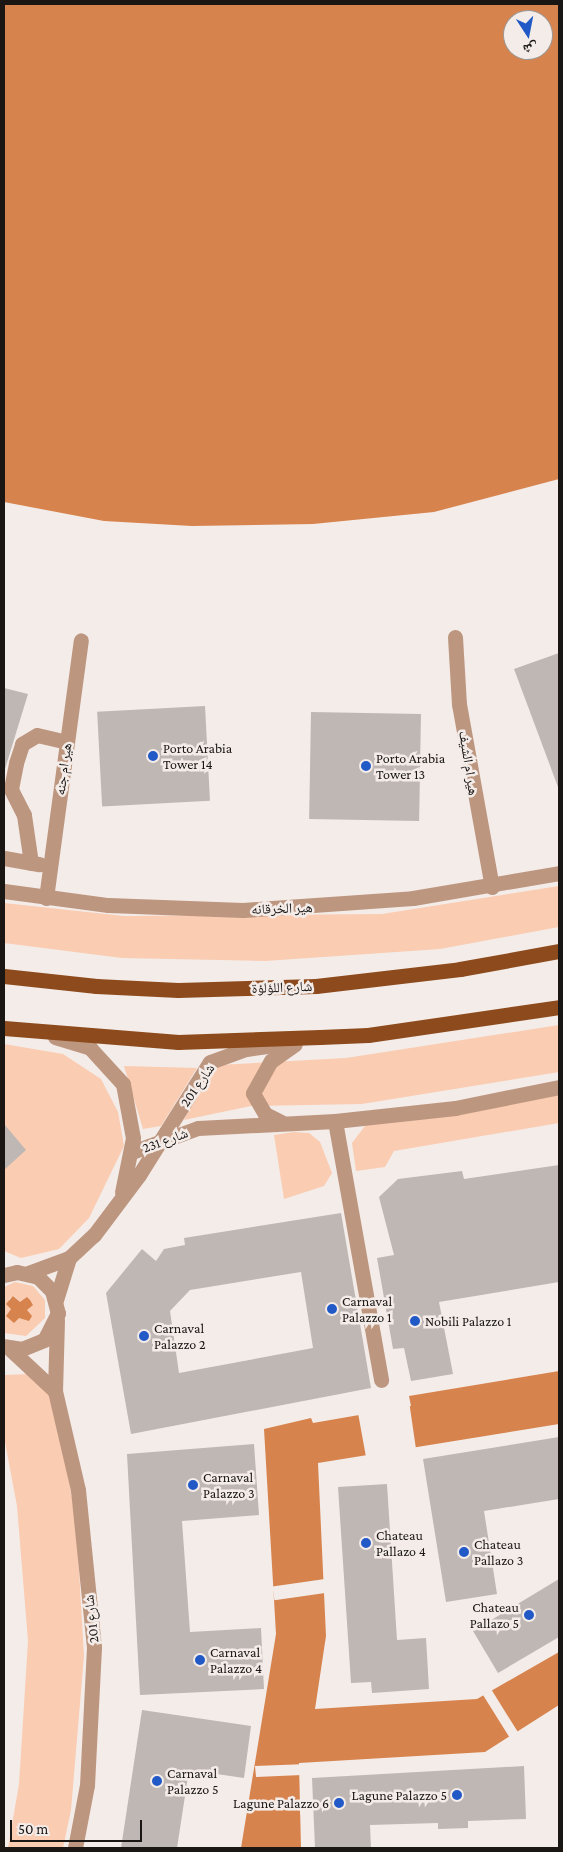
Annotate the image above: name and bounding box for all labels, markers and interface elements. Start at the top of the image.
north arrow [503,10,553,60]
text: ش [522,39,539,58]
street label: هير ام الشيف [456,729,482,797]
place label: Porto Arabia Tower 14 [163,740,232,772]
street label: هير ام جنه [51,742,75,796]
marker: Porto Arabia Tower 14 [147,750,159,762]
place label: Porto Arabia Tower 13 [376,750,445,782]
marker: Porto Arabia Tower 13 [360,760,372,772]
street label: هير الخرقانه [251,899,313,917]
street label: شارع اللؤلؤة [251,978,313,996]
street label: شارع 201 [176,1060,218,1110]
street label: شارع 231 [140,1124,190,1156]
place label: Carnaval Palazzo 1 [342,1293,392,1325]
marker: Carnaval Palazzo 1 [326,1303,338,1315]
place label: Nobili Palazzo 1 [425,1313,511,1329]
marker: Nobili Palazzo 1 [409,1315,421,1327]
place label: Carnaval Palazzo 2 [154,1320,206,1352]
marker: Carnaval Palazzo 2 [138,1330,150,1342]
place label: Carnaval Palazzo 3 [203,1469,255,1501]
marker: Carnaval Palazzo 3 [187,1479,199,1491]
place label: Chateau Pallazo 4 [376,1527,426,1560]
place label: Chateau Pallazo 3 [474,1536,523,1568]
marker: Chateau Pallazo 4 [360,1537,372,1549]
marker: Chateau Pallazo 3 [458,1546,470,1558]
street label: شارع 201 [80,1594,102,1644]
place label: Chateau Pallazo 5 [470,1599,519,1631]
marker: Chateau Pallazo 5 [523,1609,535,1621]
place label: Carnaval Palazzo 4 [210,1644,262,1676]
marker: Carnaval Palazzo 4 [194,1654,206,1666]
place label: Carnaval Palazzo 5 [167,1765,219,1798]
marker: Carnaval Palazzo 5 [151,1775,163,1787]
place label: Lagune Palazzo 5 [352,1787,447,1803]
marker: Lagune Palazzo 5 [451,1789,463,1801]
place label: Lagune Palazzo 6 [233,1795,329,1811]
marker: Lagune Palazzo 6 [333,1797,345,1809]
scale bar [12,1810,145,1842]
text: 50 m [18,1821,48,1837]

